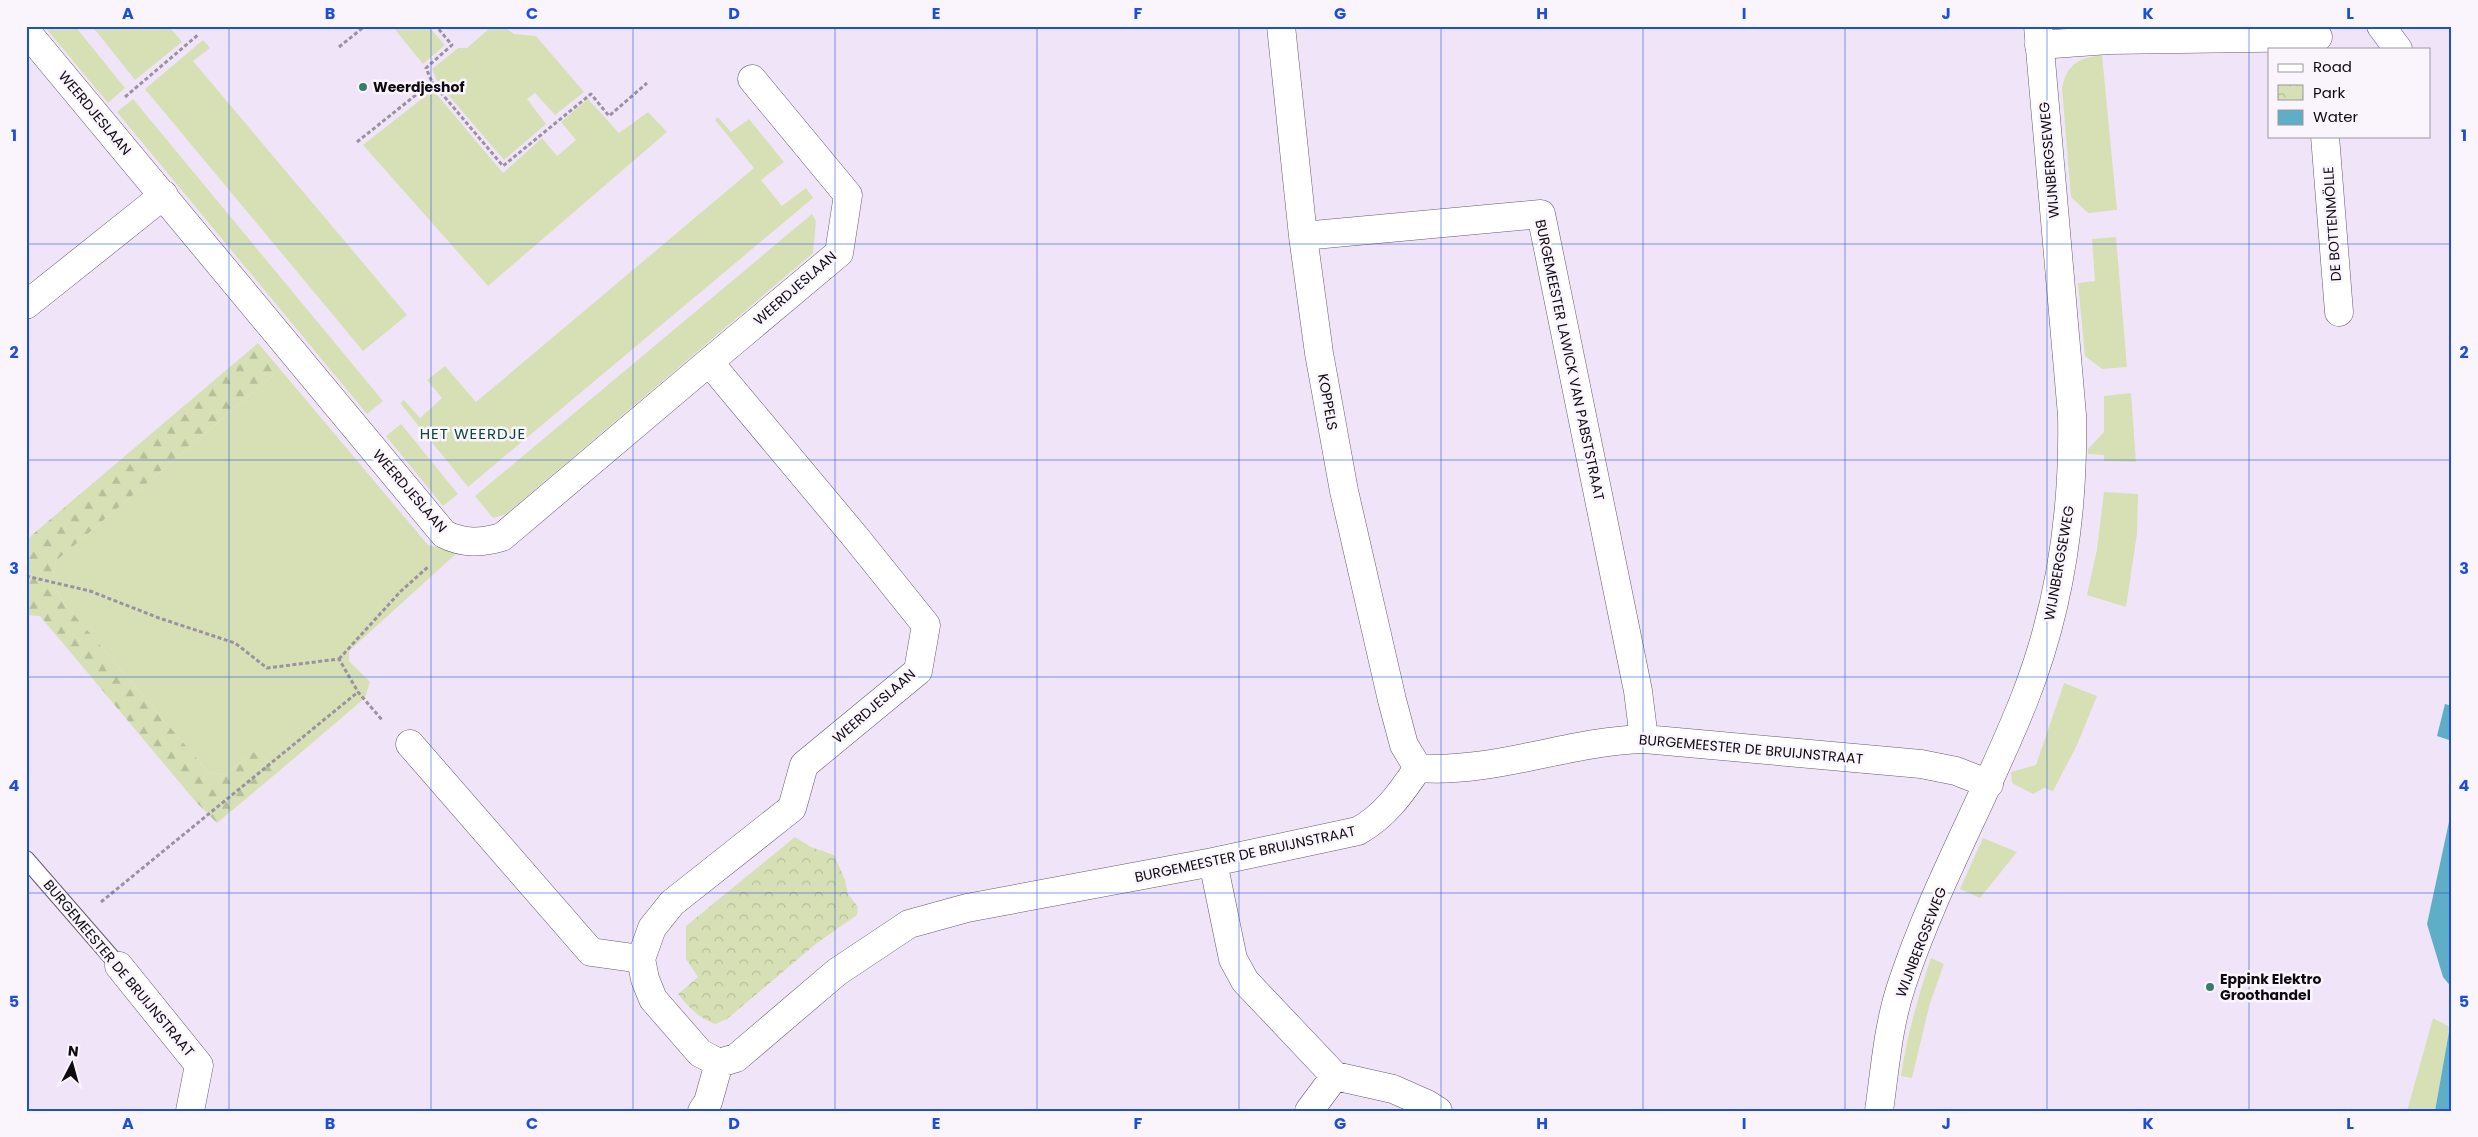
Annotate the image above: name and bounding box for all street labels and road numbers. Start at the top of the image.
street label: WEERDJESLAAN [54,67,136,159]
street label: WIJNBERGSEWEG [2034,101,2064,219]
street label: DE BOTTENMÖLLE [2318,166,2346,282]
street label: BURGEMEESTER LAWICK VAN PABSTSTRAAT [1530,218,1610,503]
street label: WEERDJESLAAN [749,246,841,330]
street label: KOPPELS [1313,372,1343,432]
street label: WEERDJESLAAN [368,445,452,537]
street label: WIJNBERGSEWEG [2039,504,2079,622]
street label: WEERDJESLAAN [828,664,920,748]
street label: BURGEMEESTER DE BRUIJNSTRAAT [1638,729,1864,769]
street label: BURGEMEESTER DE BRUIJNSTRAAT [1133,821,1358,887]
street label: BURGEMEESTER DE BRUIJNSTRAAT [40,876,198,1060]
street label: WIJNBERGSEWEG [1891,884,1951,1000]

